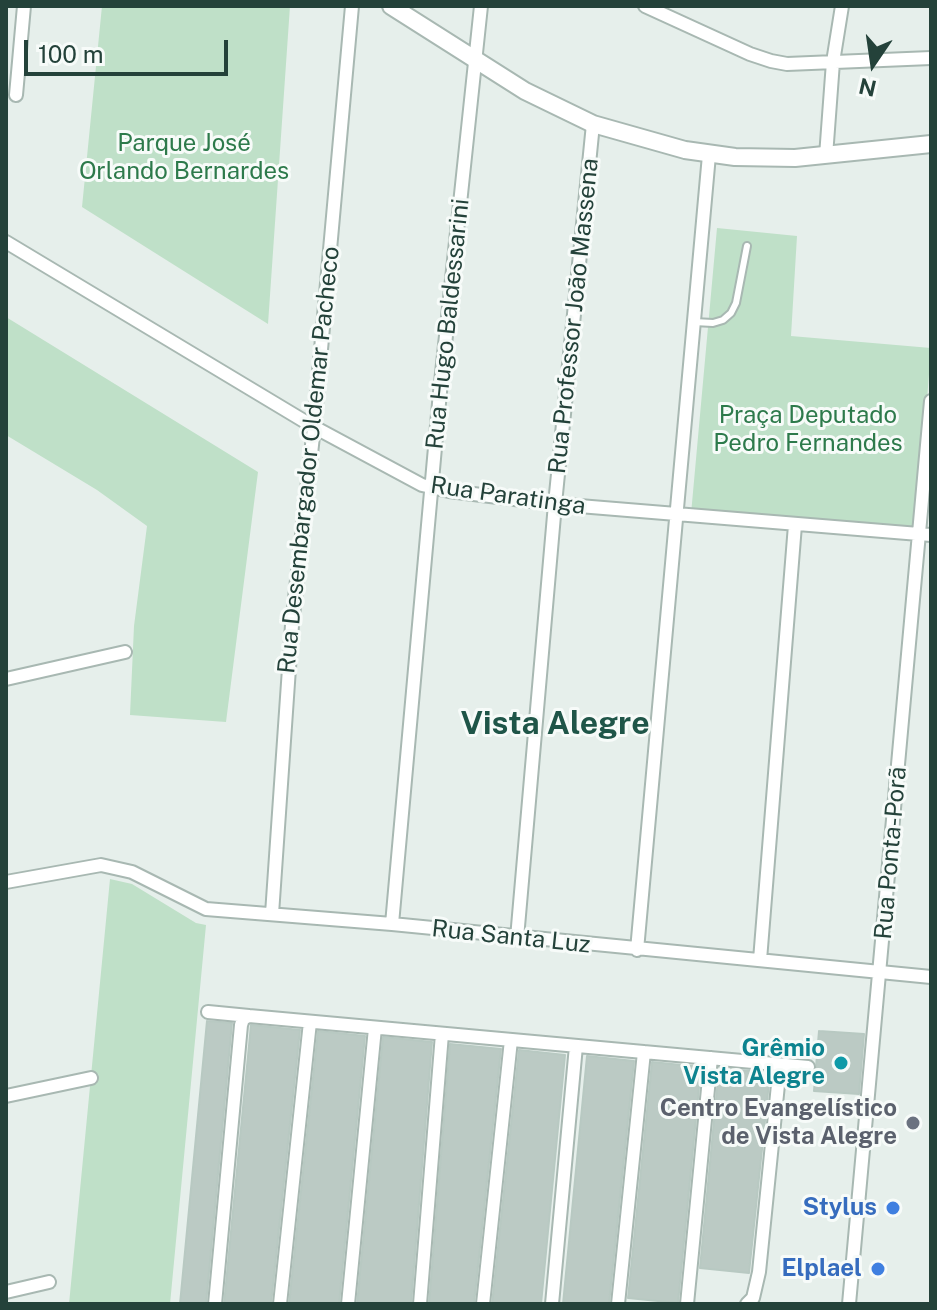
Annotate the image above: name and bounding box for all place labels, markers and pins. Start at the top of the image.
place label: Grêmio Vista Alegre [683,1035,825,1091]
marker: Grêmio Vista Alegre [832,1054,850,1072]
place label: Centro Evangelístico de Vista Alegre [660,1095,897,1151]
marker: Centro Evangelístico de Vista Alegre [904,1114,922,1132]
place label: Stylus [803,1194,877,1222]
marker: Stylus [884,1199,902,1217]
place label: Elplael [781,1255,862,1283]
marker: Elplael [869,1260,887,1278]

